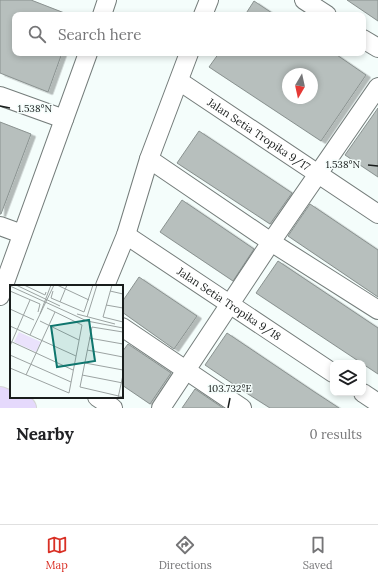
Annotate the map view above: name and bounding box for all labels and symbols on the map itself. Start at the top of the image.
north arrow [282,68,318,104]
street label: Jalan Setia Tropika 9/17 [204,94,313,174]
text: 1.538°N [18,102,53,115]
text: 1.538°N [326,158,361,171]
street label: Jalan Setia Tropika 9/18 [174,264,284,343]
inset map [10,285,123,398]
text: 103.732°E [208,382,252,395]

